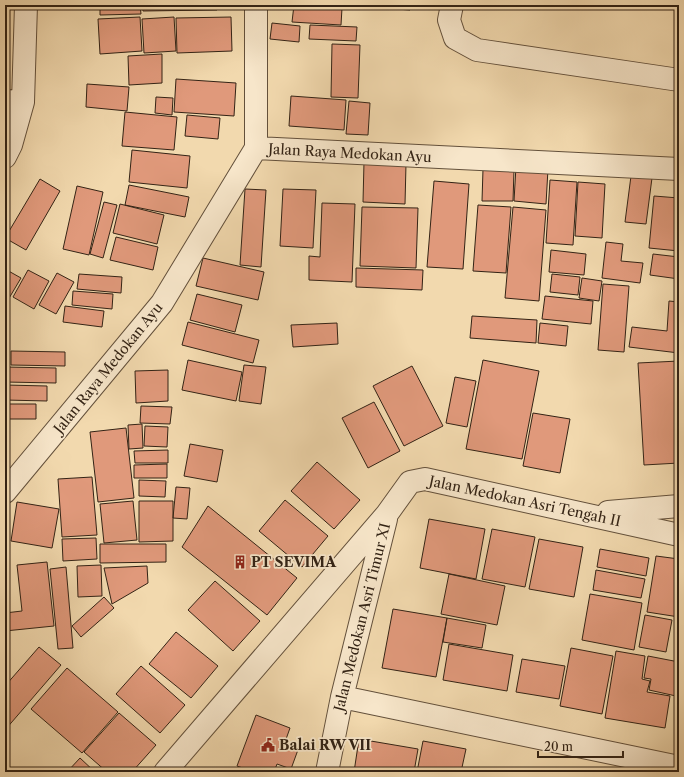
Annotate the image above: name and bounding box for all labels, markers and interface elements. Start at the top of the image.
street label: Jalan Raya Medokan Ayu [266,140,433,166]
street label: Jalan Raya Medokan Ayu [48,298,167,439]
street label: Jalan Medokan Asri Tengah II [426,471,623,530]
street label: Jalan Medokan Asri Timur XI [329,521,394,715]
place label: PT SEVIMA [251,553,337,571]
building icon: PT SEVIMA [232,554,248,570]
scale bar [538,733,623,759]
place label: Balai RW VII [279,736,371,754]
public building icon: Balai RW VII [260,737,276,753]
text: 20 m [544,739,573,754]

